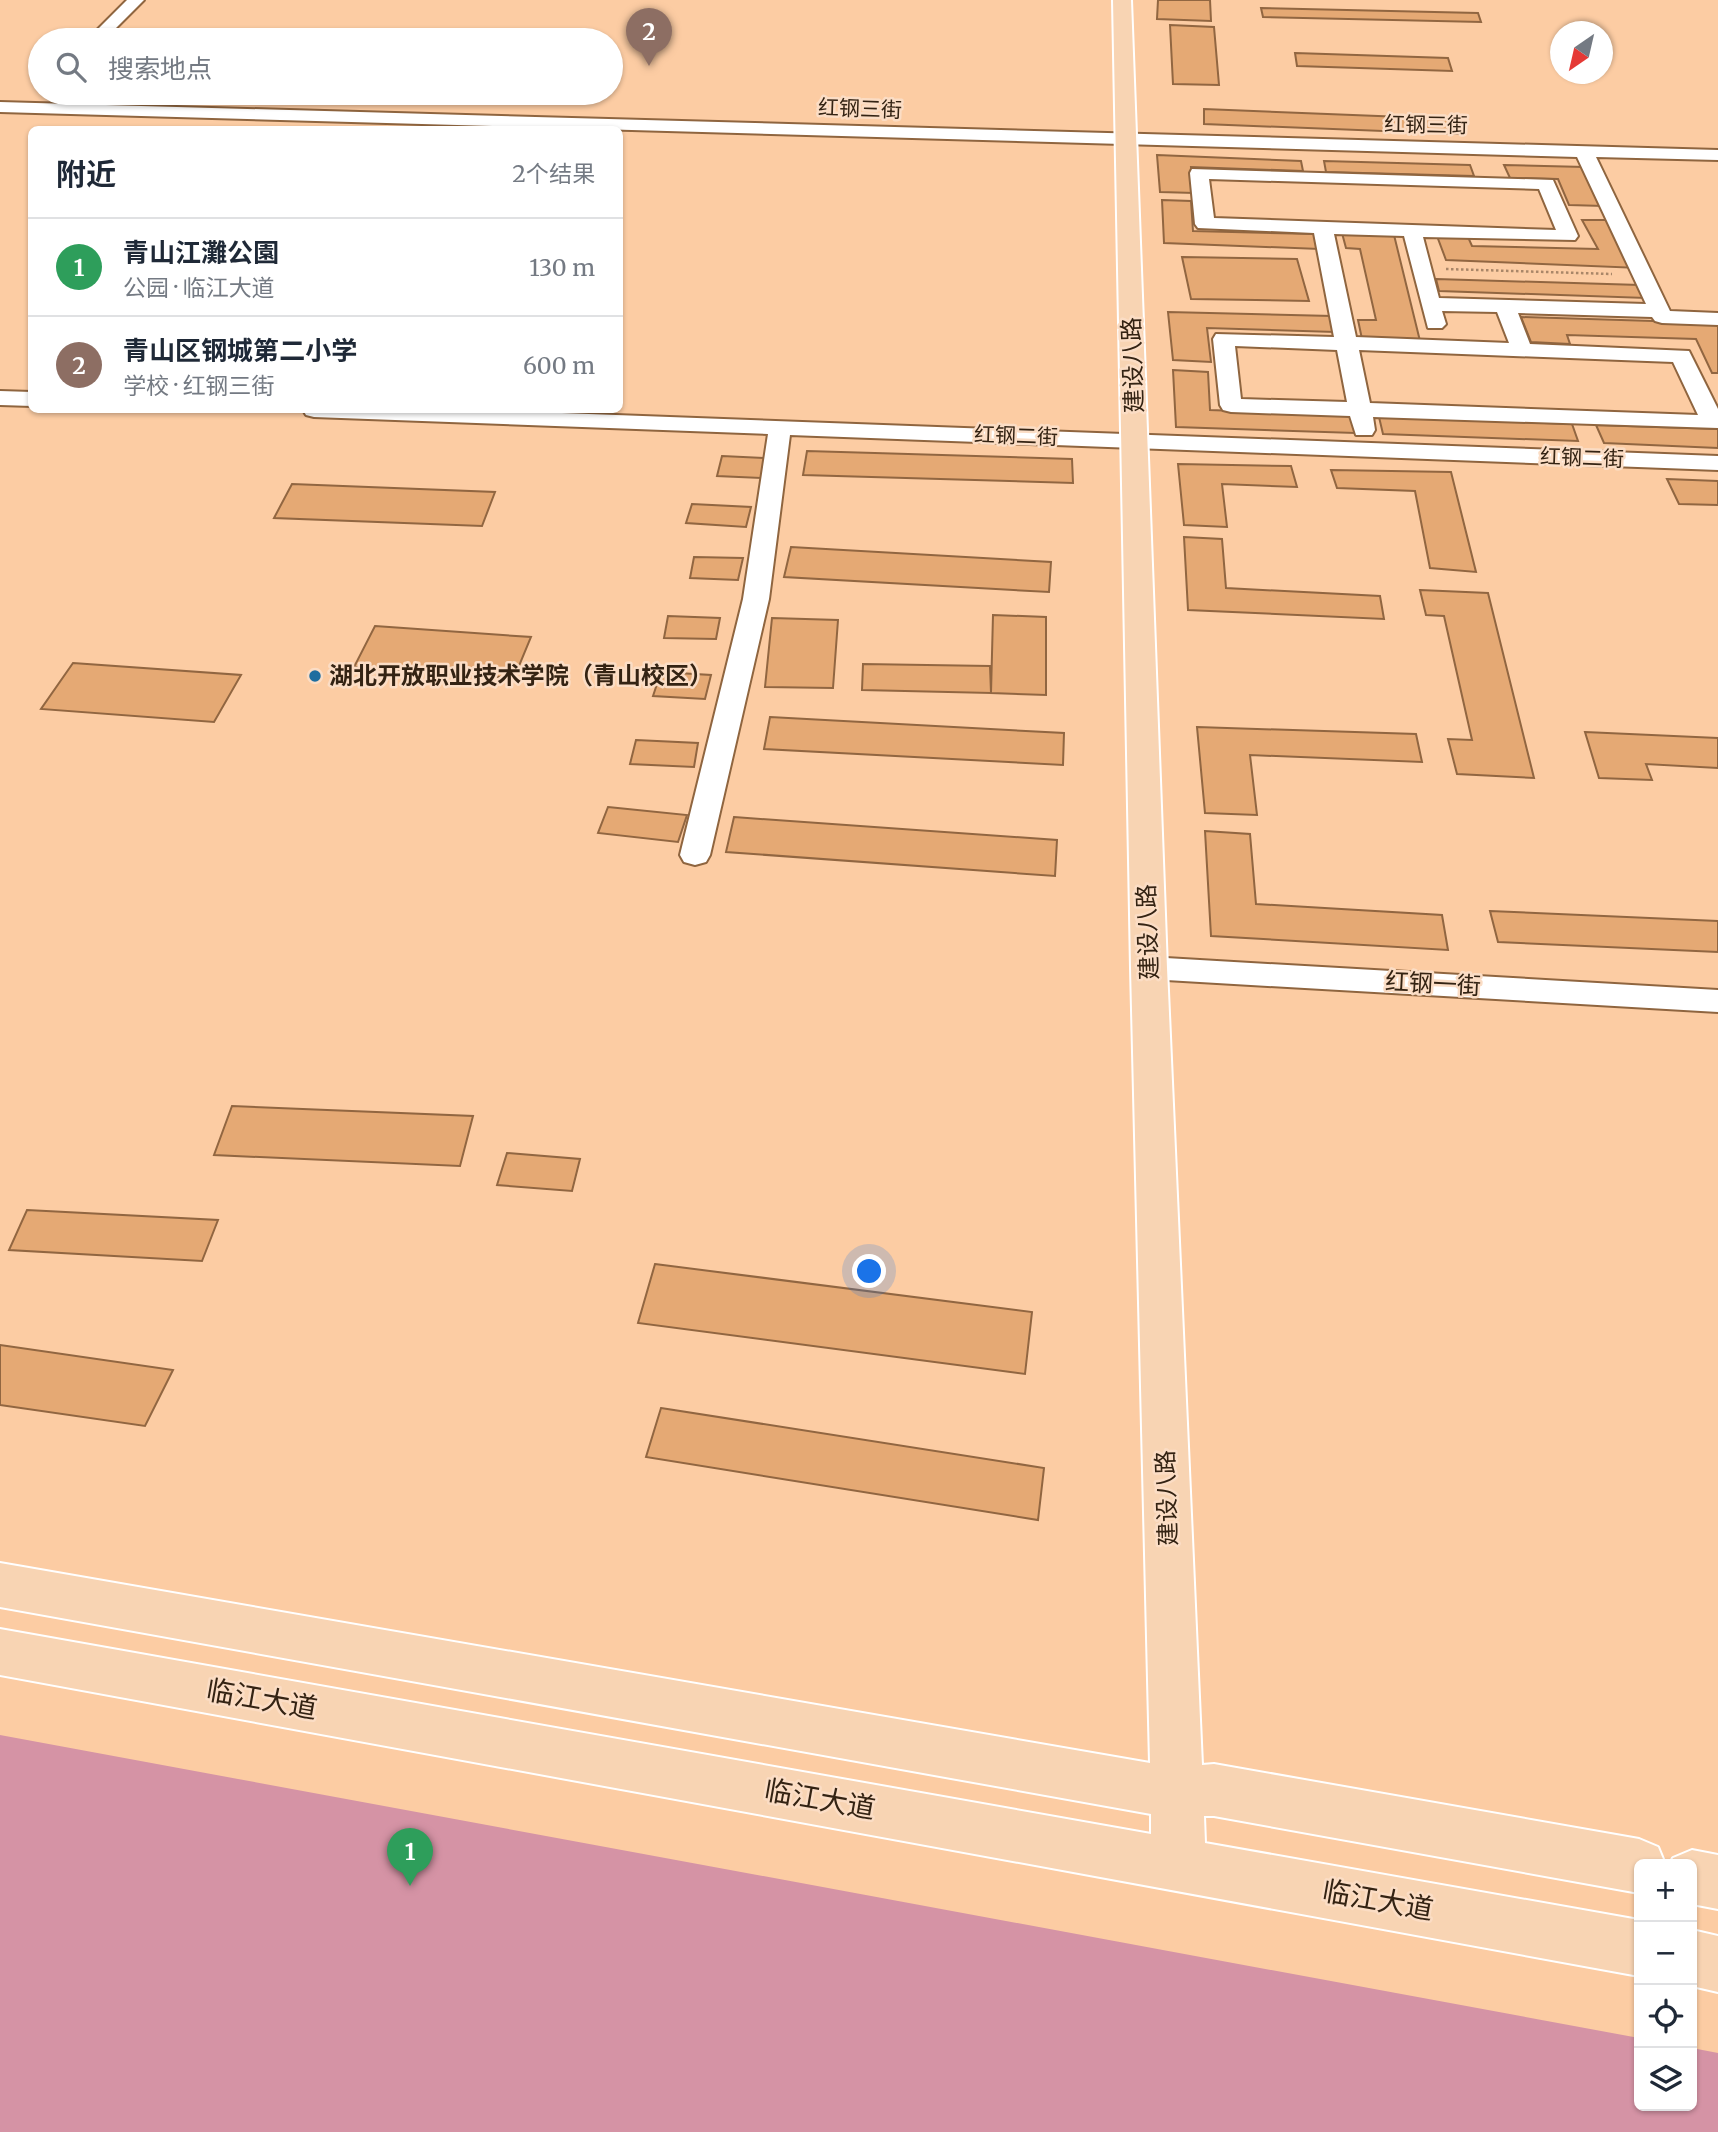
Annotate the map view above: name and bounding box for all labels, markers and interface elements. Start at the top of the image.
pin: 2 [626,8,672,66]
north arrow [1550,21,1613,84]
search box [28,28,623,105]
icon: search [52,48,90,86]
text: 搜索地点 [108,52,212,85]
street label: 红钢三街 [818,94,902,123]
street label: 红钢三街 [1384,110,1468,139]
text: 附近 [56,155,116,193]
text: 2个结果 [512,159,595,188]
text: 青山江灘公園 [123,236,279,269]
text: 1 [74,253,84,282]
text: 130 m [529,253,595,282]
text: 公园 · 临江大道 [123,273,275,302]
street label: 建设八路 [1115,317,1150,414]
text: 青山区钢城第二小学 [123,334,357,367]
text: 2 [72,351,86,380]
text: 600 m [523,351,595,380]
text: 学校 · 红钢三街 [123,371,275,400]
street label: 红钢二街 [974,421,1058,450]
street label: 红钢二街 [1540,443,1624,472]
place label: 湖北开放职业技术学院（青山校区） [329,660,713,691]
marker: 湖北开放职业技术学院（青山校区） [307,668,323,684]
street label: 建设八路 [1130,884,1165,981]
street label: 红钢一街 [1384,966,1482,1001]
your location [852,1254,886,1288]
street label: 建设八路 [1149,1450,1184,1547]
street label: 临江大道 [204,1672,320,1726]
street label: 临江大道 [762,1772,878,1826]
pin: 1 [387,1828,433,1886]
map controls [1634,1859,1697,2111]
button: + [1634,1859,1697,1922]
street label: 临江大道 [1320,1873,1436,1927]
button: − [1634,1922,1697,1985]
button: locate [1634,1985,1697,2048]
button: layers [1634,2048,1697,2111]

